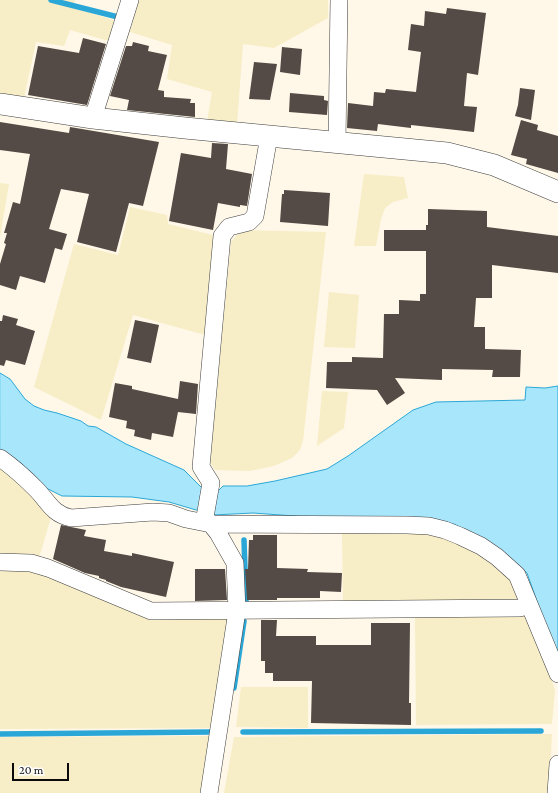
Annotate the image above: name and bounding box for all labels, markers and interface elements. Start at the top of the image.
scale bar [14,755,71,781]
text: 20 m [19,763,43,777]

